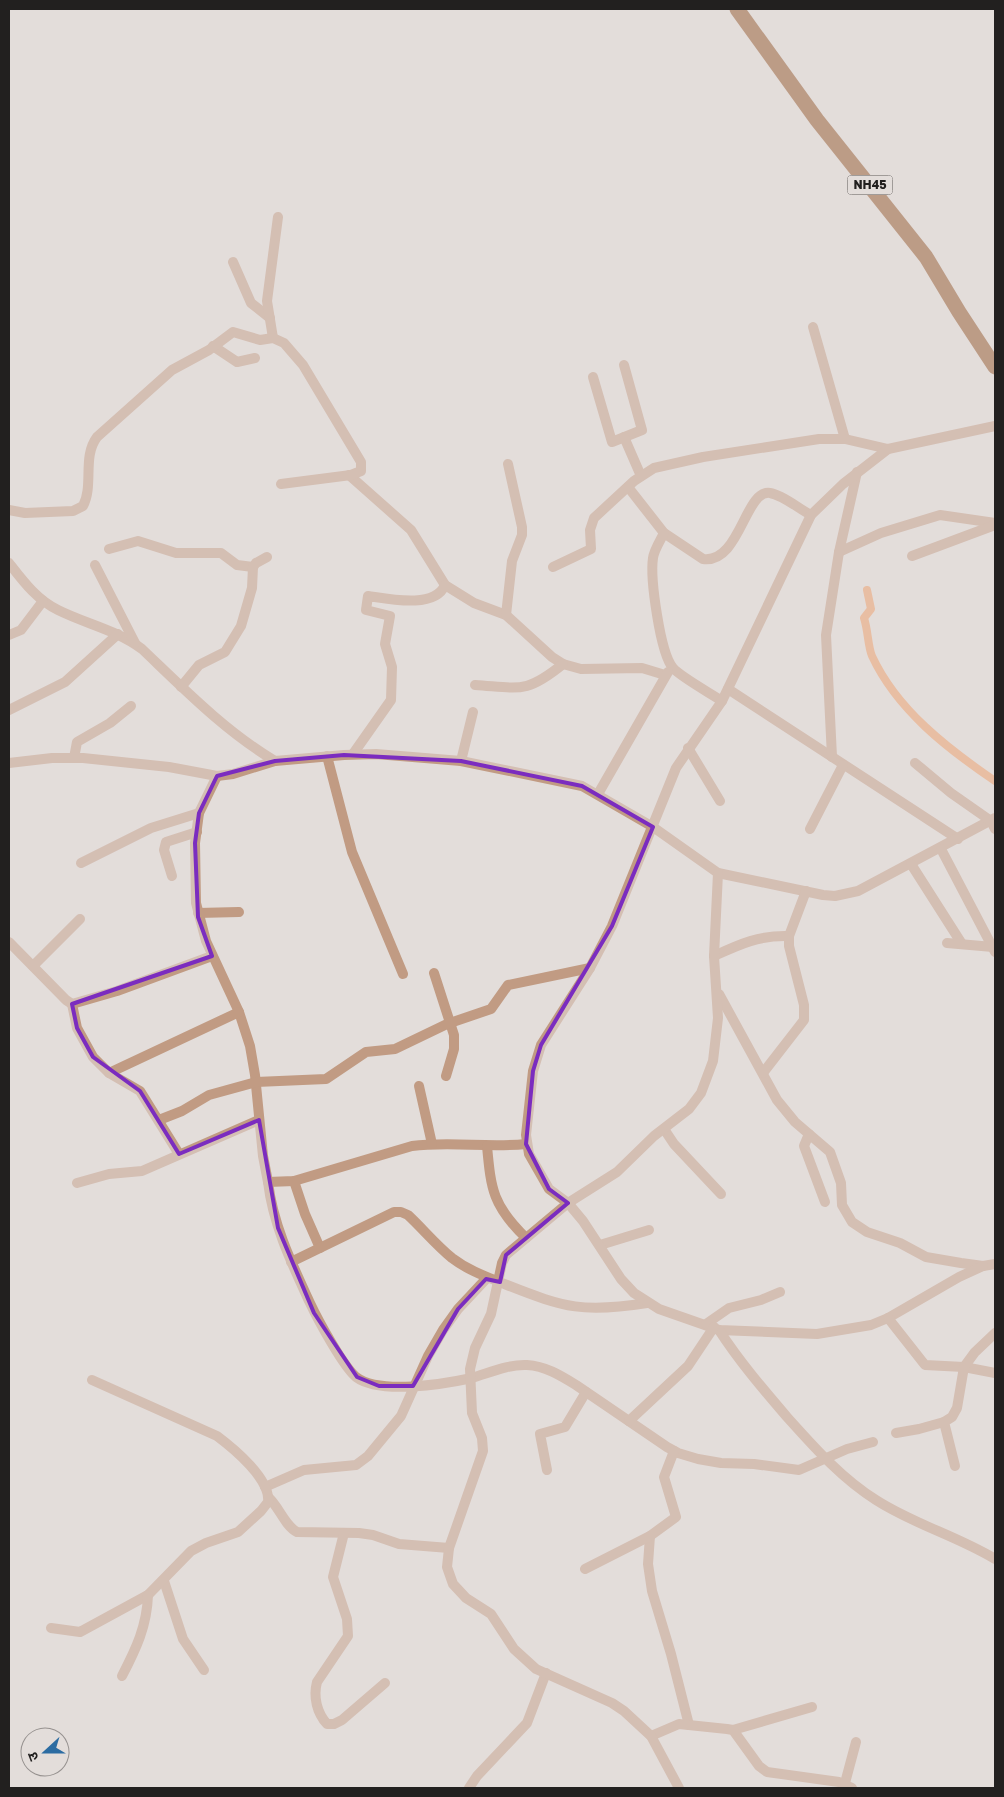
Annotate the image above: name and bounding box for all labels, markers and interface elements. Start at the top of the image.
road number: NH45 [848,176,892,194]
north arrow [20,1727,70,1777]
text: उ [23,1749,42,1764]

